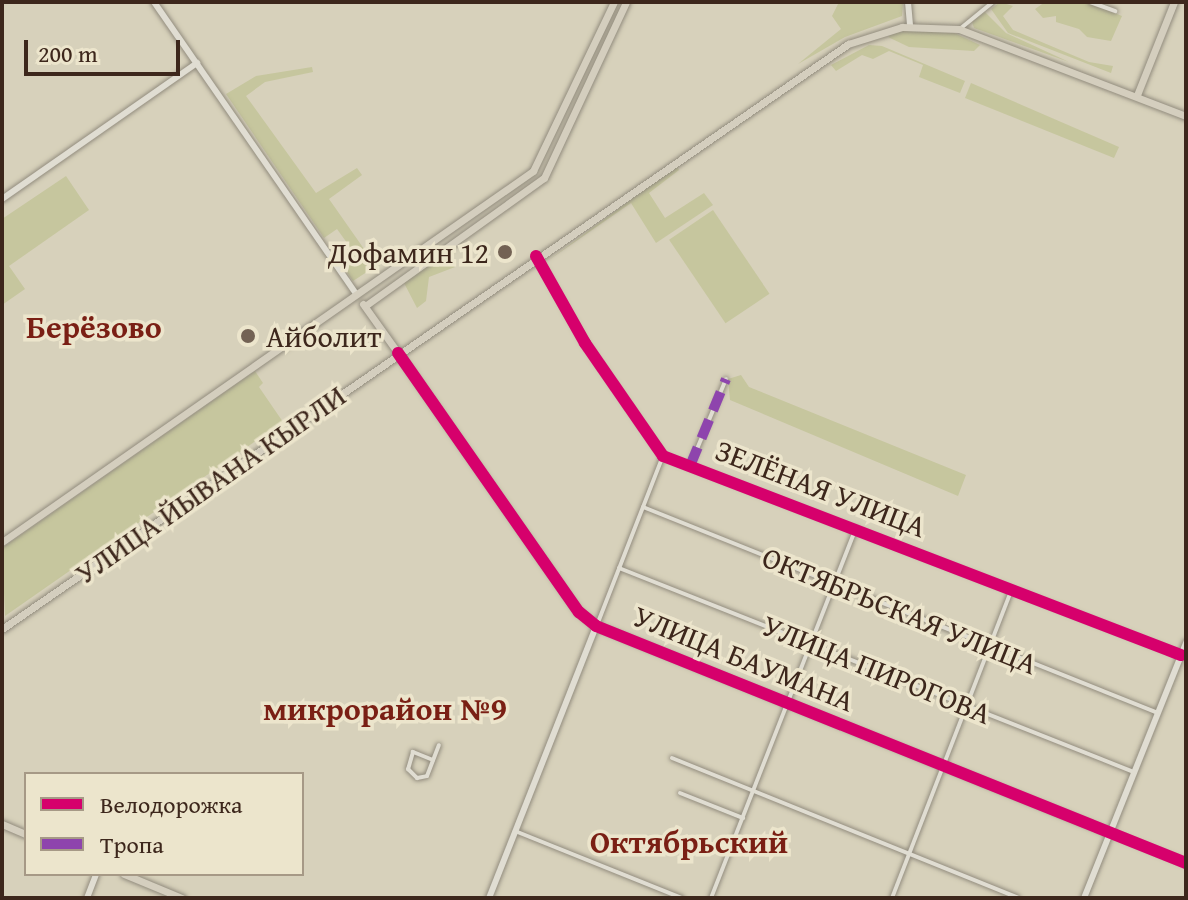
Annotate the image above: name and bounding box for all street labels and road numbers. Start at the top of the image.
street label: УЛИЦА ЙЫВАНА КЫРЛИ [68,377,352,591]
street label: ЗЕЛЁНАЯ УЛИЦА [711,431,931,545]
street label: ОКТЯБРЬСКАЯ УЛИЦА [757,538,1043,682]
street label: УЛИЦА БАУМАНА [628,597,860,719]
street label: УЛИЦА ПИРОГОВА [757,607,997,731]

